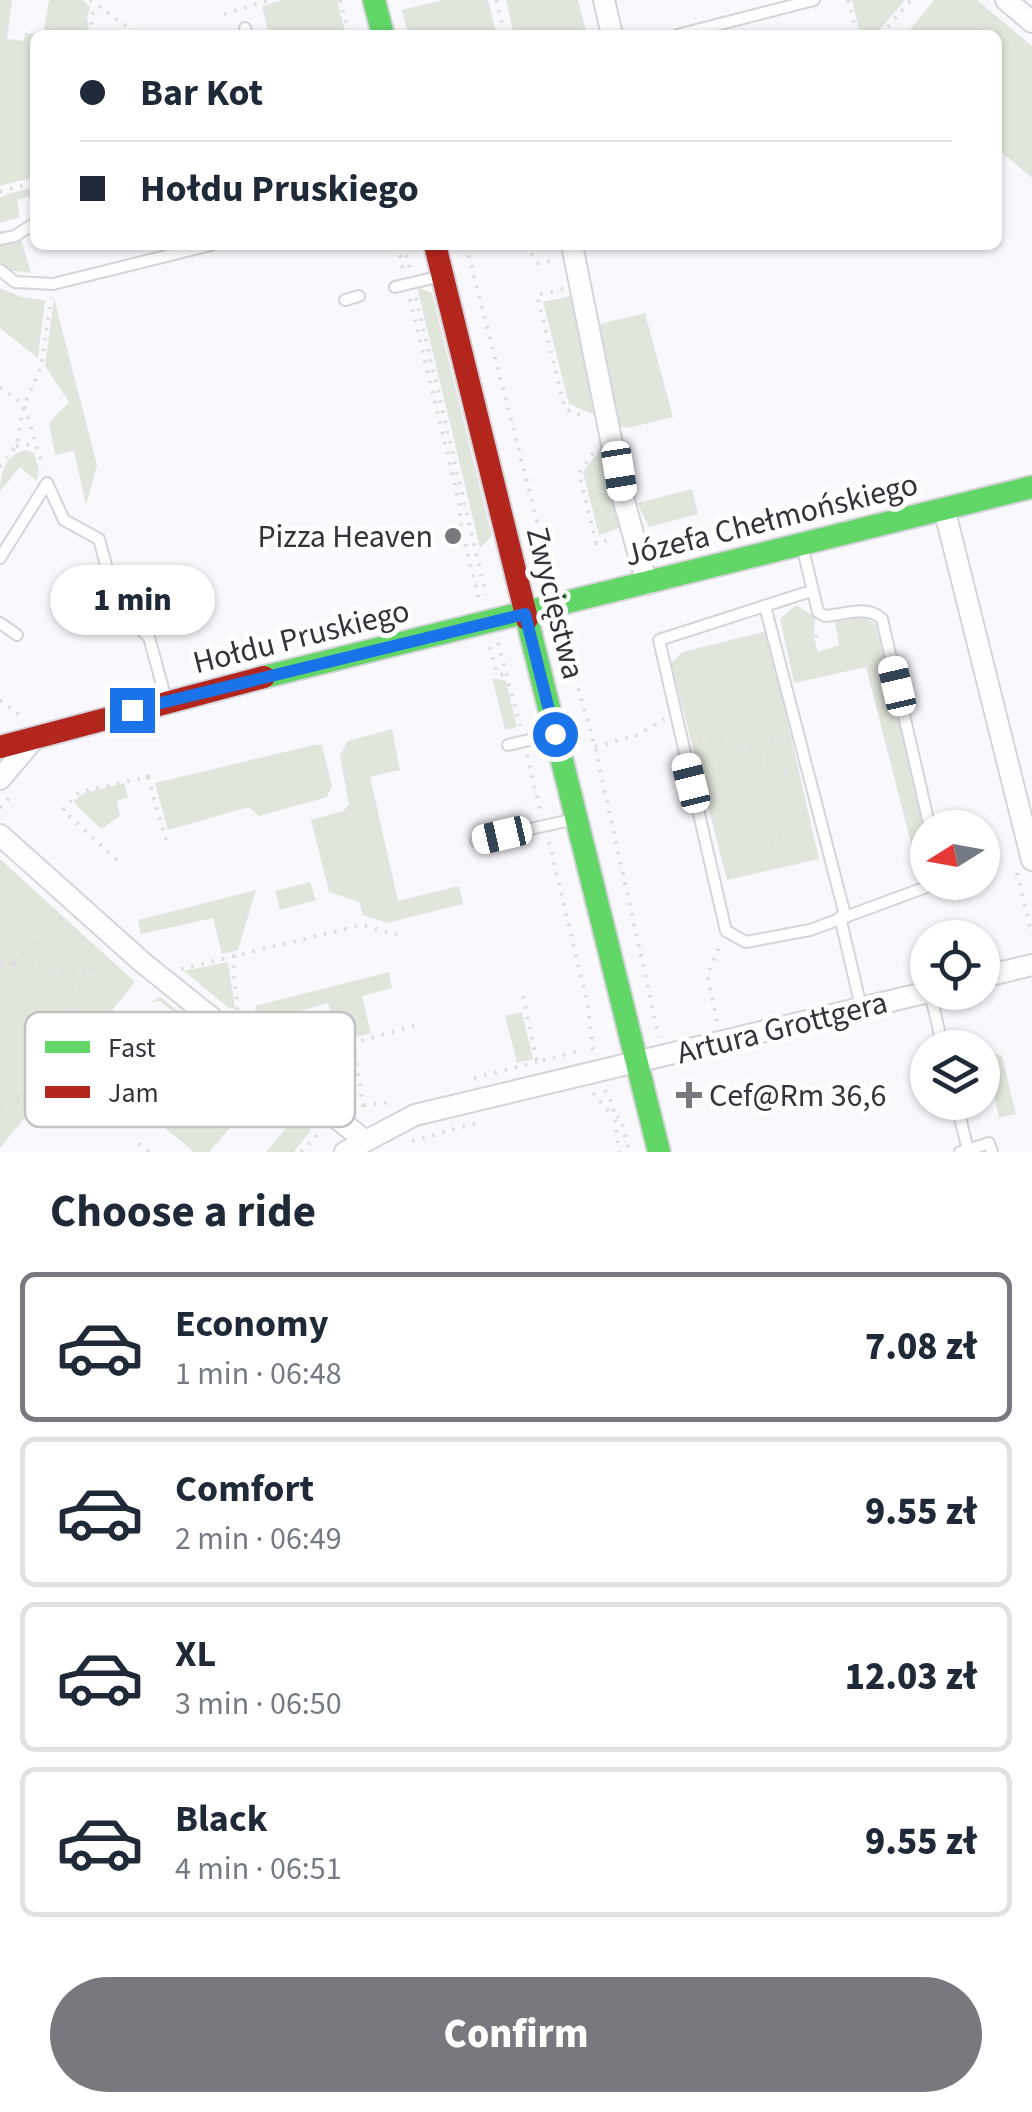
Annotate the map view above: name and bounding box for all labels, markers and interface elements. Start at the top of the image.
text: Bar Kot [140,66,263,120]
text: Hołdu Pruskiego [140,162,419,216]
car [599,439,639,503]
street label: Józefa Chełmońskiego [620,461,923,579]
place label: Pizza Heaven [257,514,433,560]
street label: Zwycięstwa [514,522,596,684]
marker: Pizza Heaven [442,525,464,547]
callout: 1 min [49,565,214,635]
text: 1 min [93,577,172,623]
street label: Hołdu Pruskiego [188,588,414,686]
car [876,653,918,719]
route end [110,688,155,733]
route start [533,712,578,757]
car [669,750,713,816]
north arrow [910,810,1000,900]
map controls [910,810,1000,1120]
car [469,814,535,856]
button: locate [910,920,1000,1010]
street label: Artura Grottgera [672,980,892,1076]
legend [25,1012,355,1127]
text: Fast [108,1028,156,1068]
button: layers [910,1030,1000,1120]
text: Jam [108,1073,159,1113]
place label: Cef@Rm 36,6 [709,1073,886,1119]
marker: Cef@Rm 36,6 [678,1084,700,1106]
text: Choose a ride [50,1180,316,1244]
text: Economy [175,1297,328,1351]
icon: car [55,1302,145,1392]
text: 7.08 zł [865,1320,977,1374]
text: 1 min · 06:48 [175,1351,342,1397]
text: Comfort [175,1462,314,1516]
icon: car [55,1467,145,1557]
text: 9.55 zł [865,1485,977,1539]
text: 2 min · 06:49 [175,1516,342,1562]
text: XL [175,1627,216,1681]
icon: car [55,1632,145,1722]
text: 12.03 zł [845,1650,977,1704]
text: 3 min · 06:50 [175,1681,342,1727]
text: Black [175,1792,268,1846]
icon: car [55,1797,145,1887]
text: 9.55 zł [865,1815,977,1869]
text: 4 min · 06:51 [175,1846,342,1892]
button: Confirm [50,1977,982,2092]

